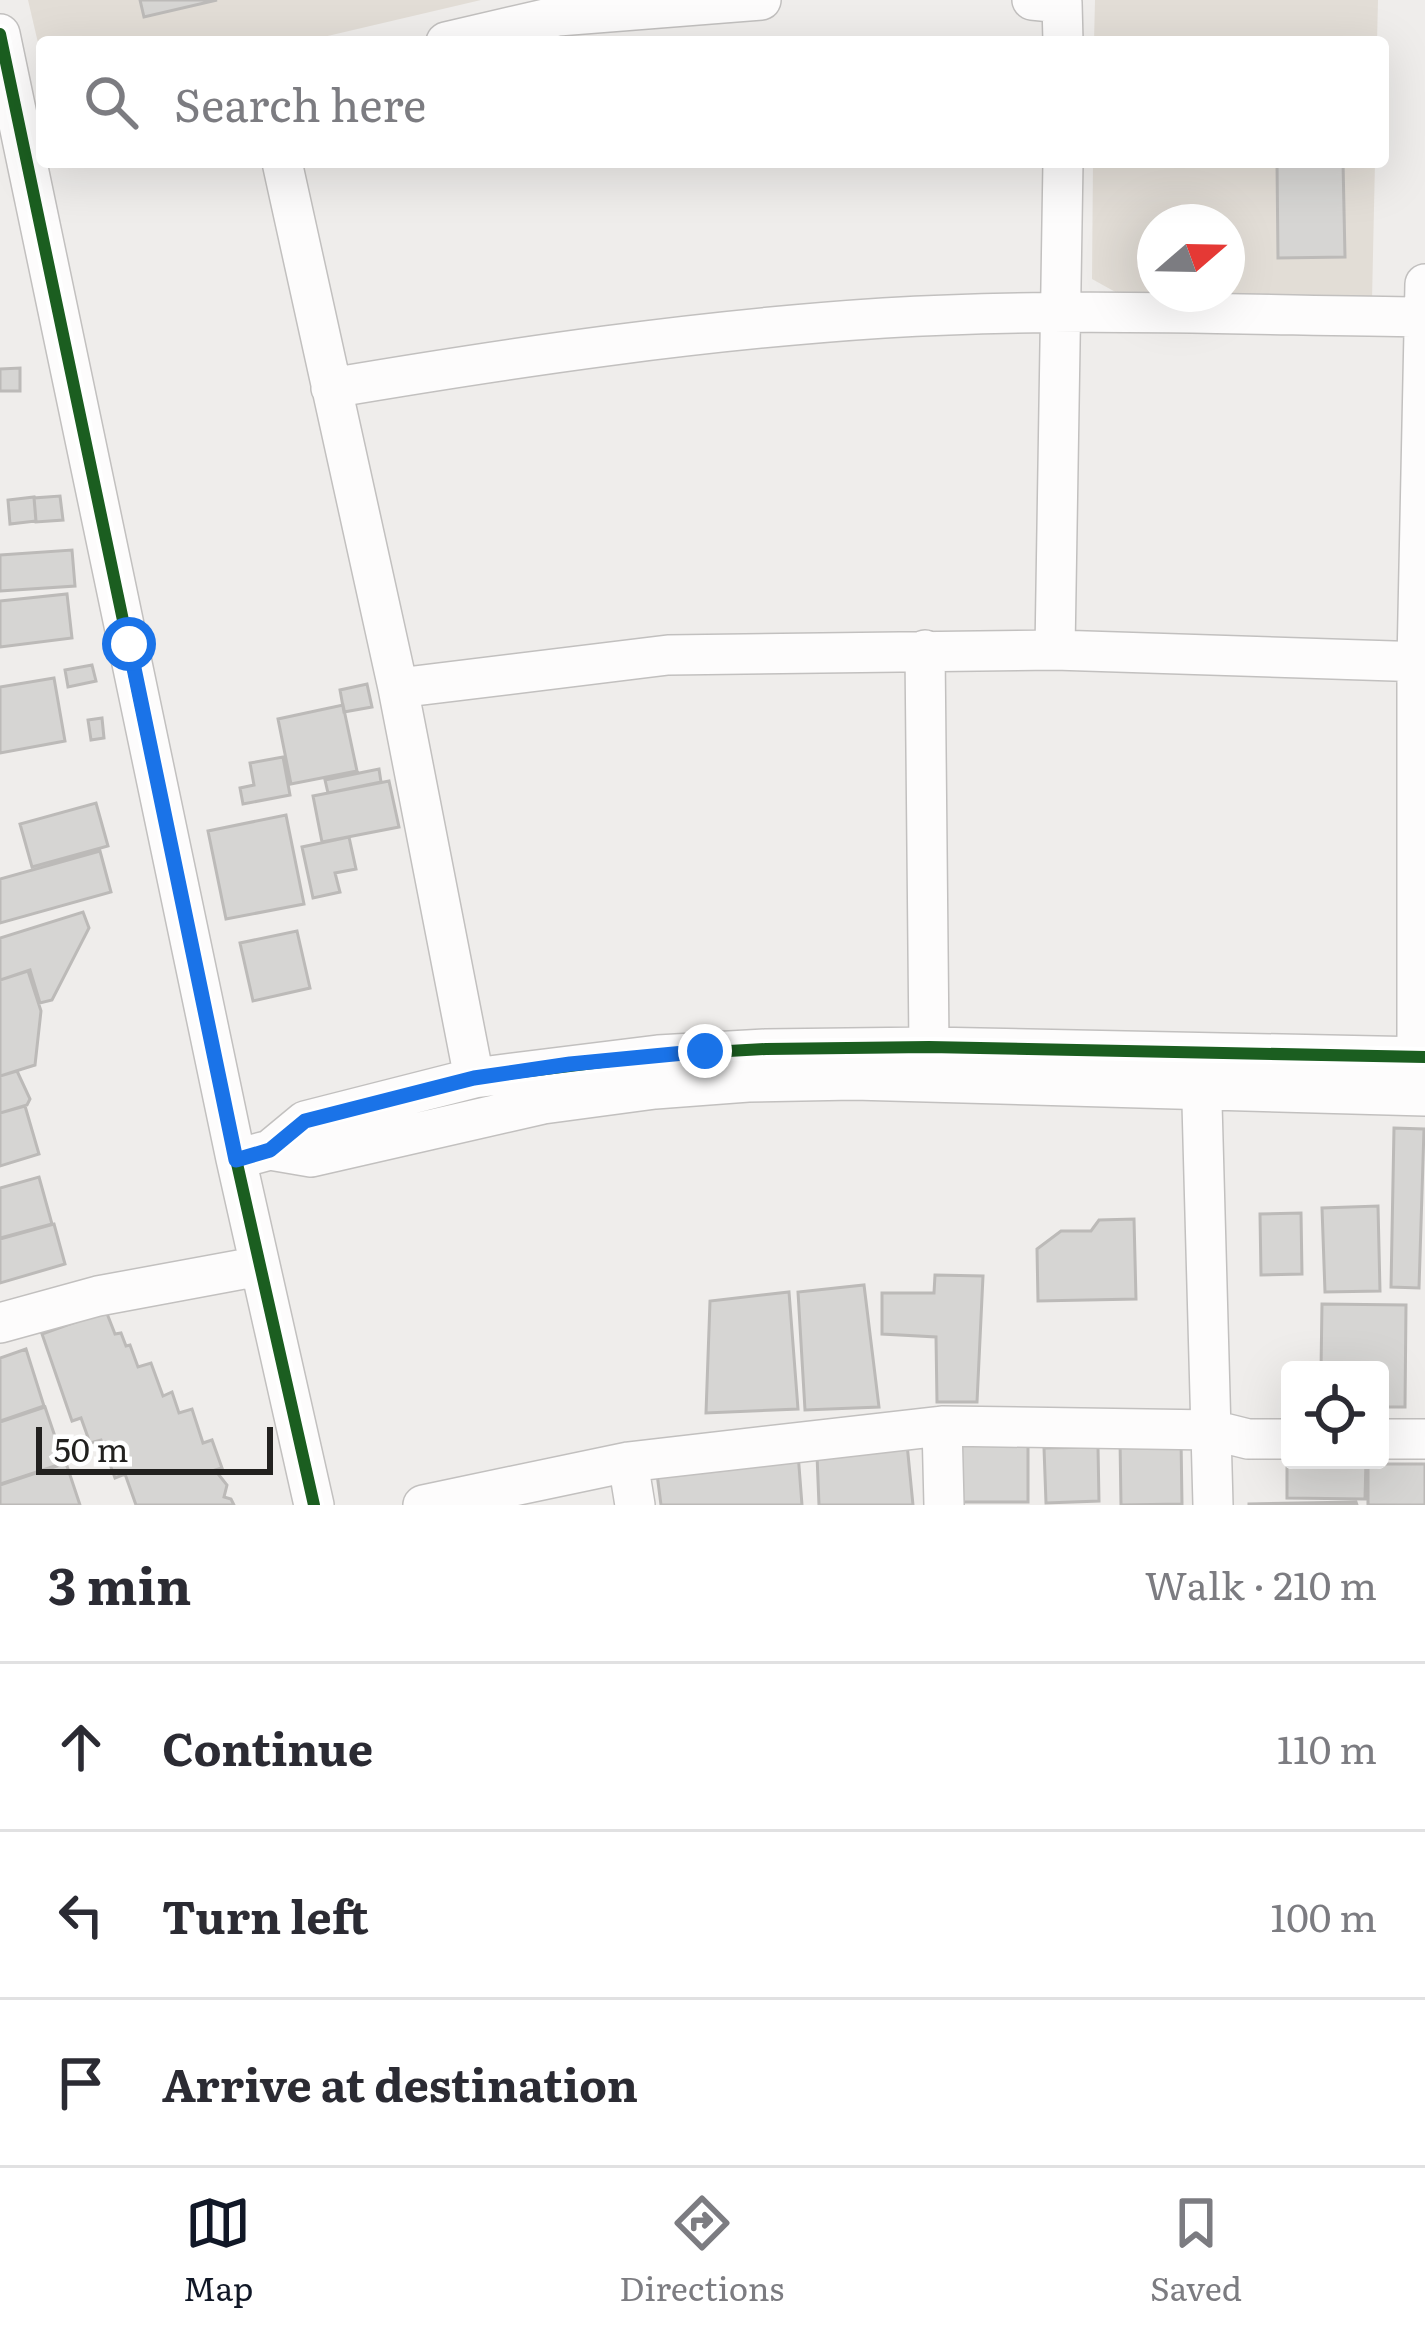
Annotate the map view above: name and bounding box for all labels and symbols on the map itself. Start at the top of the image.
north arrow [1137,204,1245,312]
route start [102,617,156,671]
route end [678,1024,732,1078]
scale bar [36,1421,273,1474]

